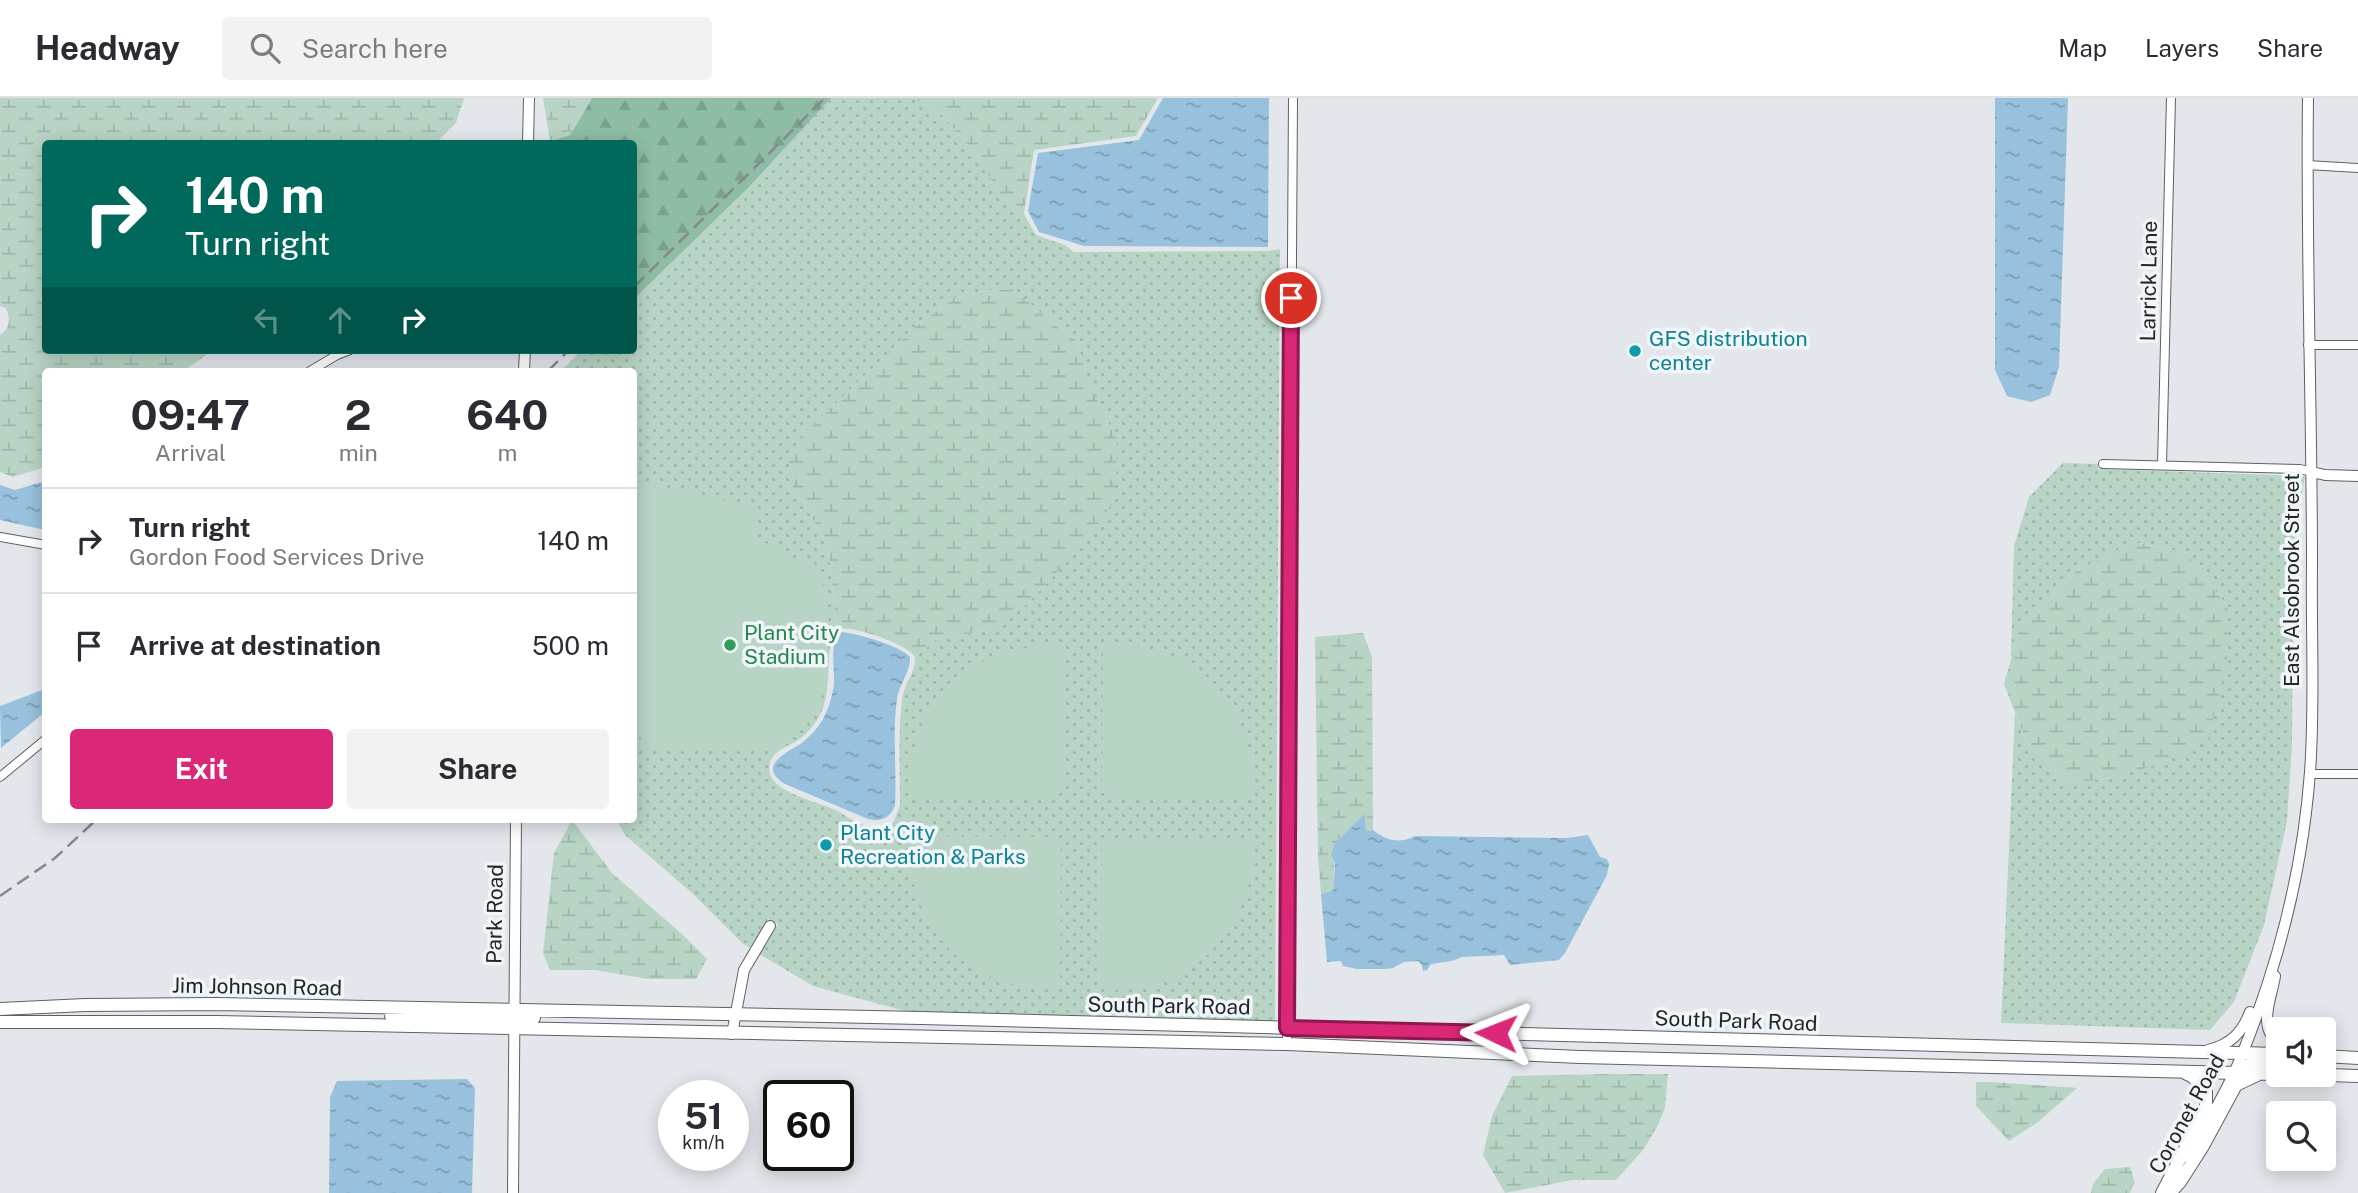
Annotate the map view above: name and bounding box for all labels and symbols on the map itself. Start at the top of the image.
street label: Larrick Lane [2135,220,2162,342]
pin [1261,268,1321,328]
place label: GFS distribution center [1649,326,1808,375]
marker: GFS distribution center [1627,343,1643,359]
street label: East Alsobrook Street [2279,473,2304,687]
place label: Plant City Stadium [744,620,839,669]
marker: Plant City Stadium [722,637,738,653]
place label: Plant City Recreation & Parks [840,820,1026,869]
marker: Plant City Recreation & Parks [818,837,834,853]
street label: Park Road [481,864,508,964]
street label: Jim Johnson Road [172,973,342,1000]
street label: South Park Road [1087,992,1251,1019]
position arrow [1459,996,1533,1070]
street label: South Park Road [1654,1005,1818,1036]
street label: Coronet Road [2143,1050,2230,1178]
speed limit sign: 60 [763,1080,854,1171]

